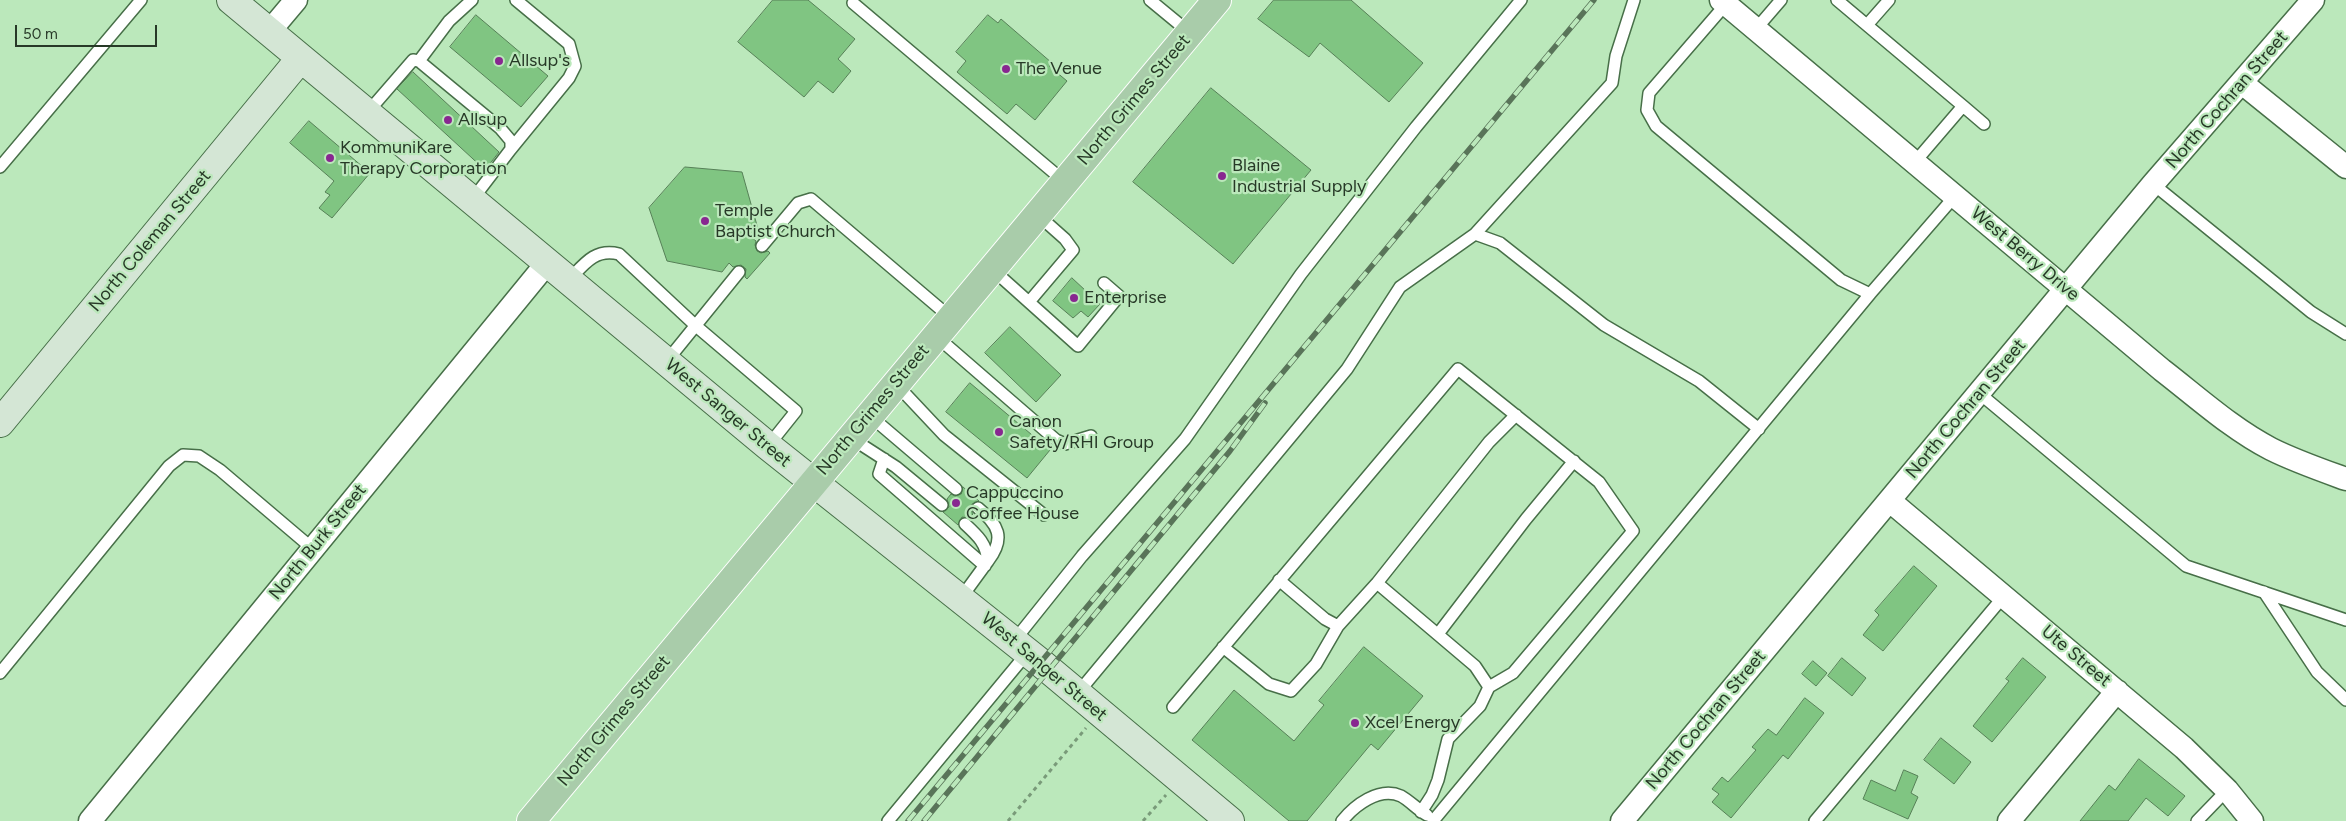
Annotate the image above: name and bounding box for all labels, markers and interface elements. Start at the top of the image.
scale bar [18,15,160,47]
text: 50 m [23,25,58,43]
street label: North Cochran Street [2161,27,2293,173]
street label: North Grimes Street [1073,30,1195,170]
place label: Allsup's [509,50,570,72]
marker: Allsup's [493,55,505,67]
place label: The Venue [1016,58,1102,80]
marker: The Venue [1000,63,1012,75]
place label: Allsup [458,109,507,131]
marker: Allsup [442,114,454,126]
place label: KommuniKare Therapy Corporation [340,137,507,180]
marker: KommuniKare Therapy Corporation [324,152,336,164]
place label: Blaine Industrial Supply [1232,155,1366,198]
street label: North Coleman Street [84,166,216,316]
marker: Blaine Industrial Supply [1216,170,1228,182]
place label: Temple Baptist Church [715,200,835,242]
street label: West Berry Drive [1967,202,2083,306]
marker: Temple Baptist Church [699,215,711,227]
place label: Enterprise [1084,287,1166,309]
marker: Enterprise [1068,292,1080,304]
street label: North Cochran Street [1901,335,2031,483]
street label: North Grimes Street [812,340,934,480]
street label: West Sanger Street [661,354,795,472]
place label: Canon Safety/RHI Group [1009,411,1154,454]
marker: Canon Safety/RHI Group [993,426,1005,438]
street label: North Burk Street [265,480,371,604]
place label: Cappuccino Coffee House [966,482,1079,524]
marker: Cappuccino Coffee House [950,497,962,509]
street label: West Sanger Street [977,608,1111,726]
street label: Ute Street [2037,621,2115,691]
street label: North Cochran Street [1641,646,1771,794]
street label: North Grimes Street [553,651,675,791]
place label: Xcel Energy [1365,712,1460,734]
marker: Xcel Energy [1349,717,1361,729]

